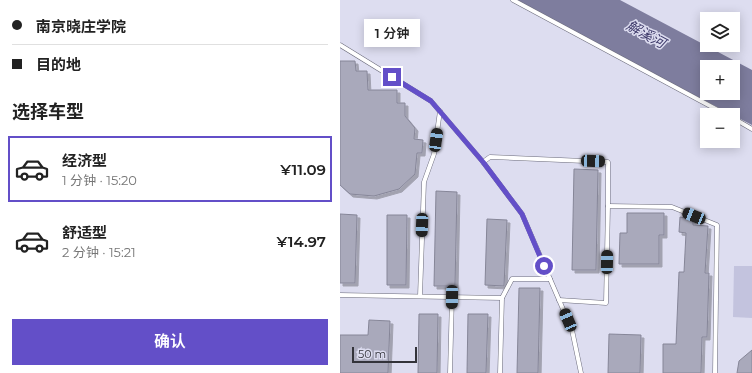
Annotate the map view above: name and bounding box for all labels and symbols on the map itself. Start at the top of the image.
water label: 解溪河 [623,16,671,54]
callout: 1 分钟 [364,19,420,47]
route end [383,68,401,86]
car [428,127,444,153]
car [581,155,605,167]
car [681,206,707,226]
car [416,213,428,237]
car [601,250,613,274]
route start [535,257,553,275]
car [446,285,458,309]
car [558,307,578,333]
scale bar [352,345,417,364]

